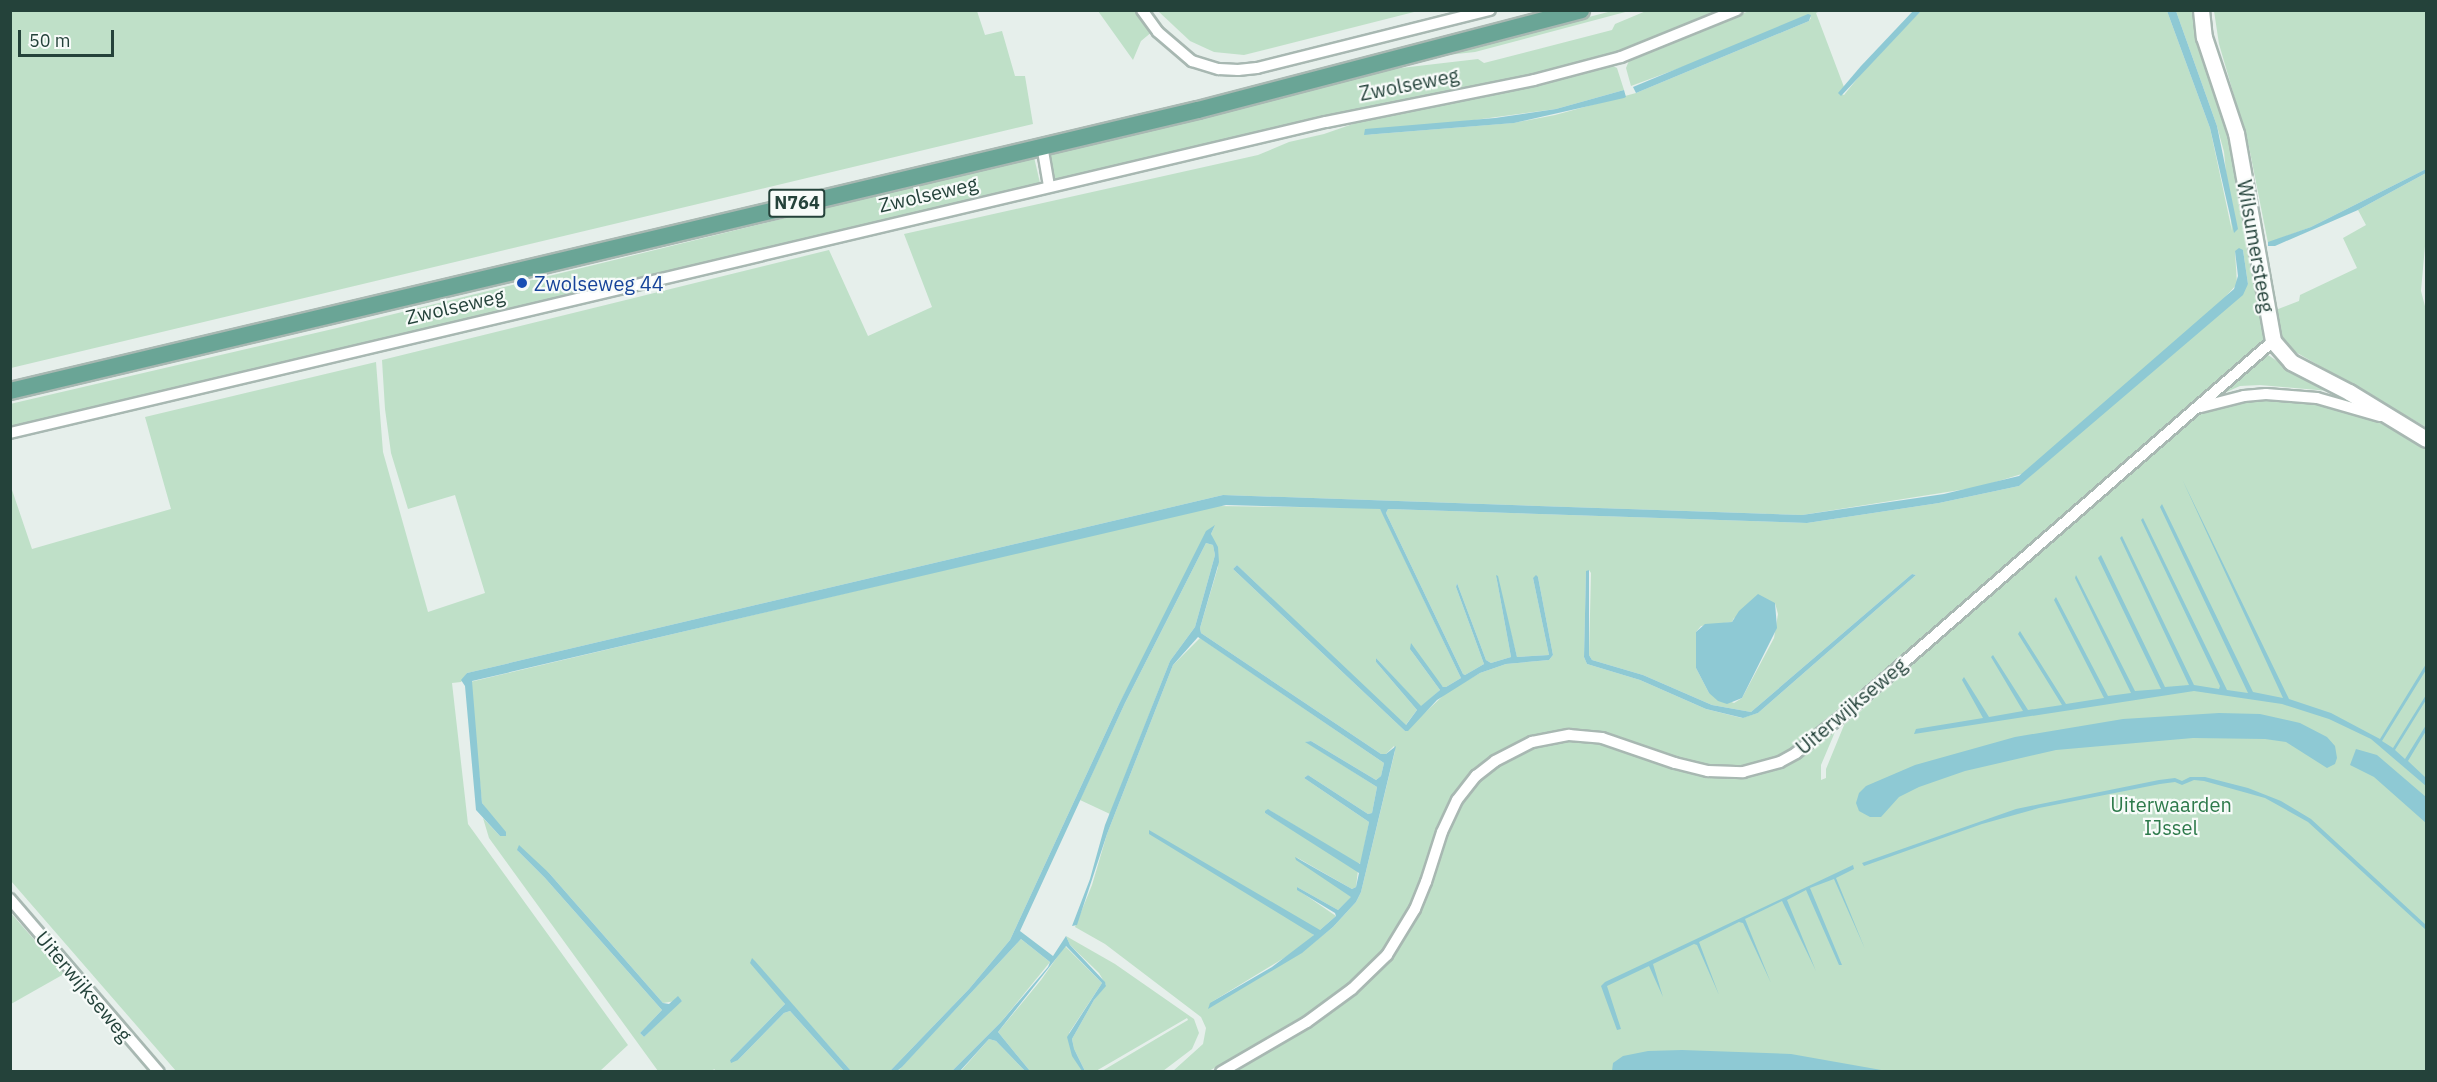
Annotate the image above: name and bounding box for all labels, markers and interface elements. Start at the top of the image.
scale bar [21,18,117,56]
text: 50 m [29,29,71,52]
street label: Zwolseweg [1357,63,1461,105]
street label: Zwolseweg [876,171,980,217]
street label: Wilsumersteeg [2233,178,2279,314]
road number: N764 [767,188,827,218]
place label: Zwolseweg 44 [534,271,664,295]
marker: Zwolseweg 44 [515,276,529,290]
street label: Zwolseweg [403,283,507,329]
street label: Uiterwijkseweg [1791,653,1911,759]
park label: Uiterwaarden IJssel [2110,792,2232,839]
street label: Uiterwijkseweg [31,926,137,1046]

